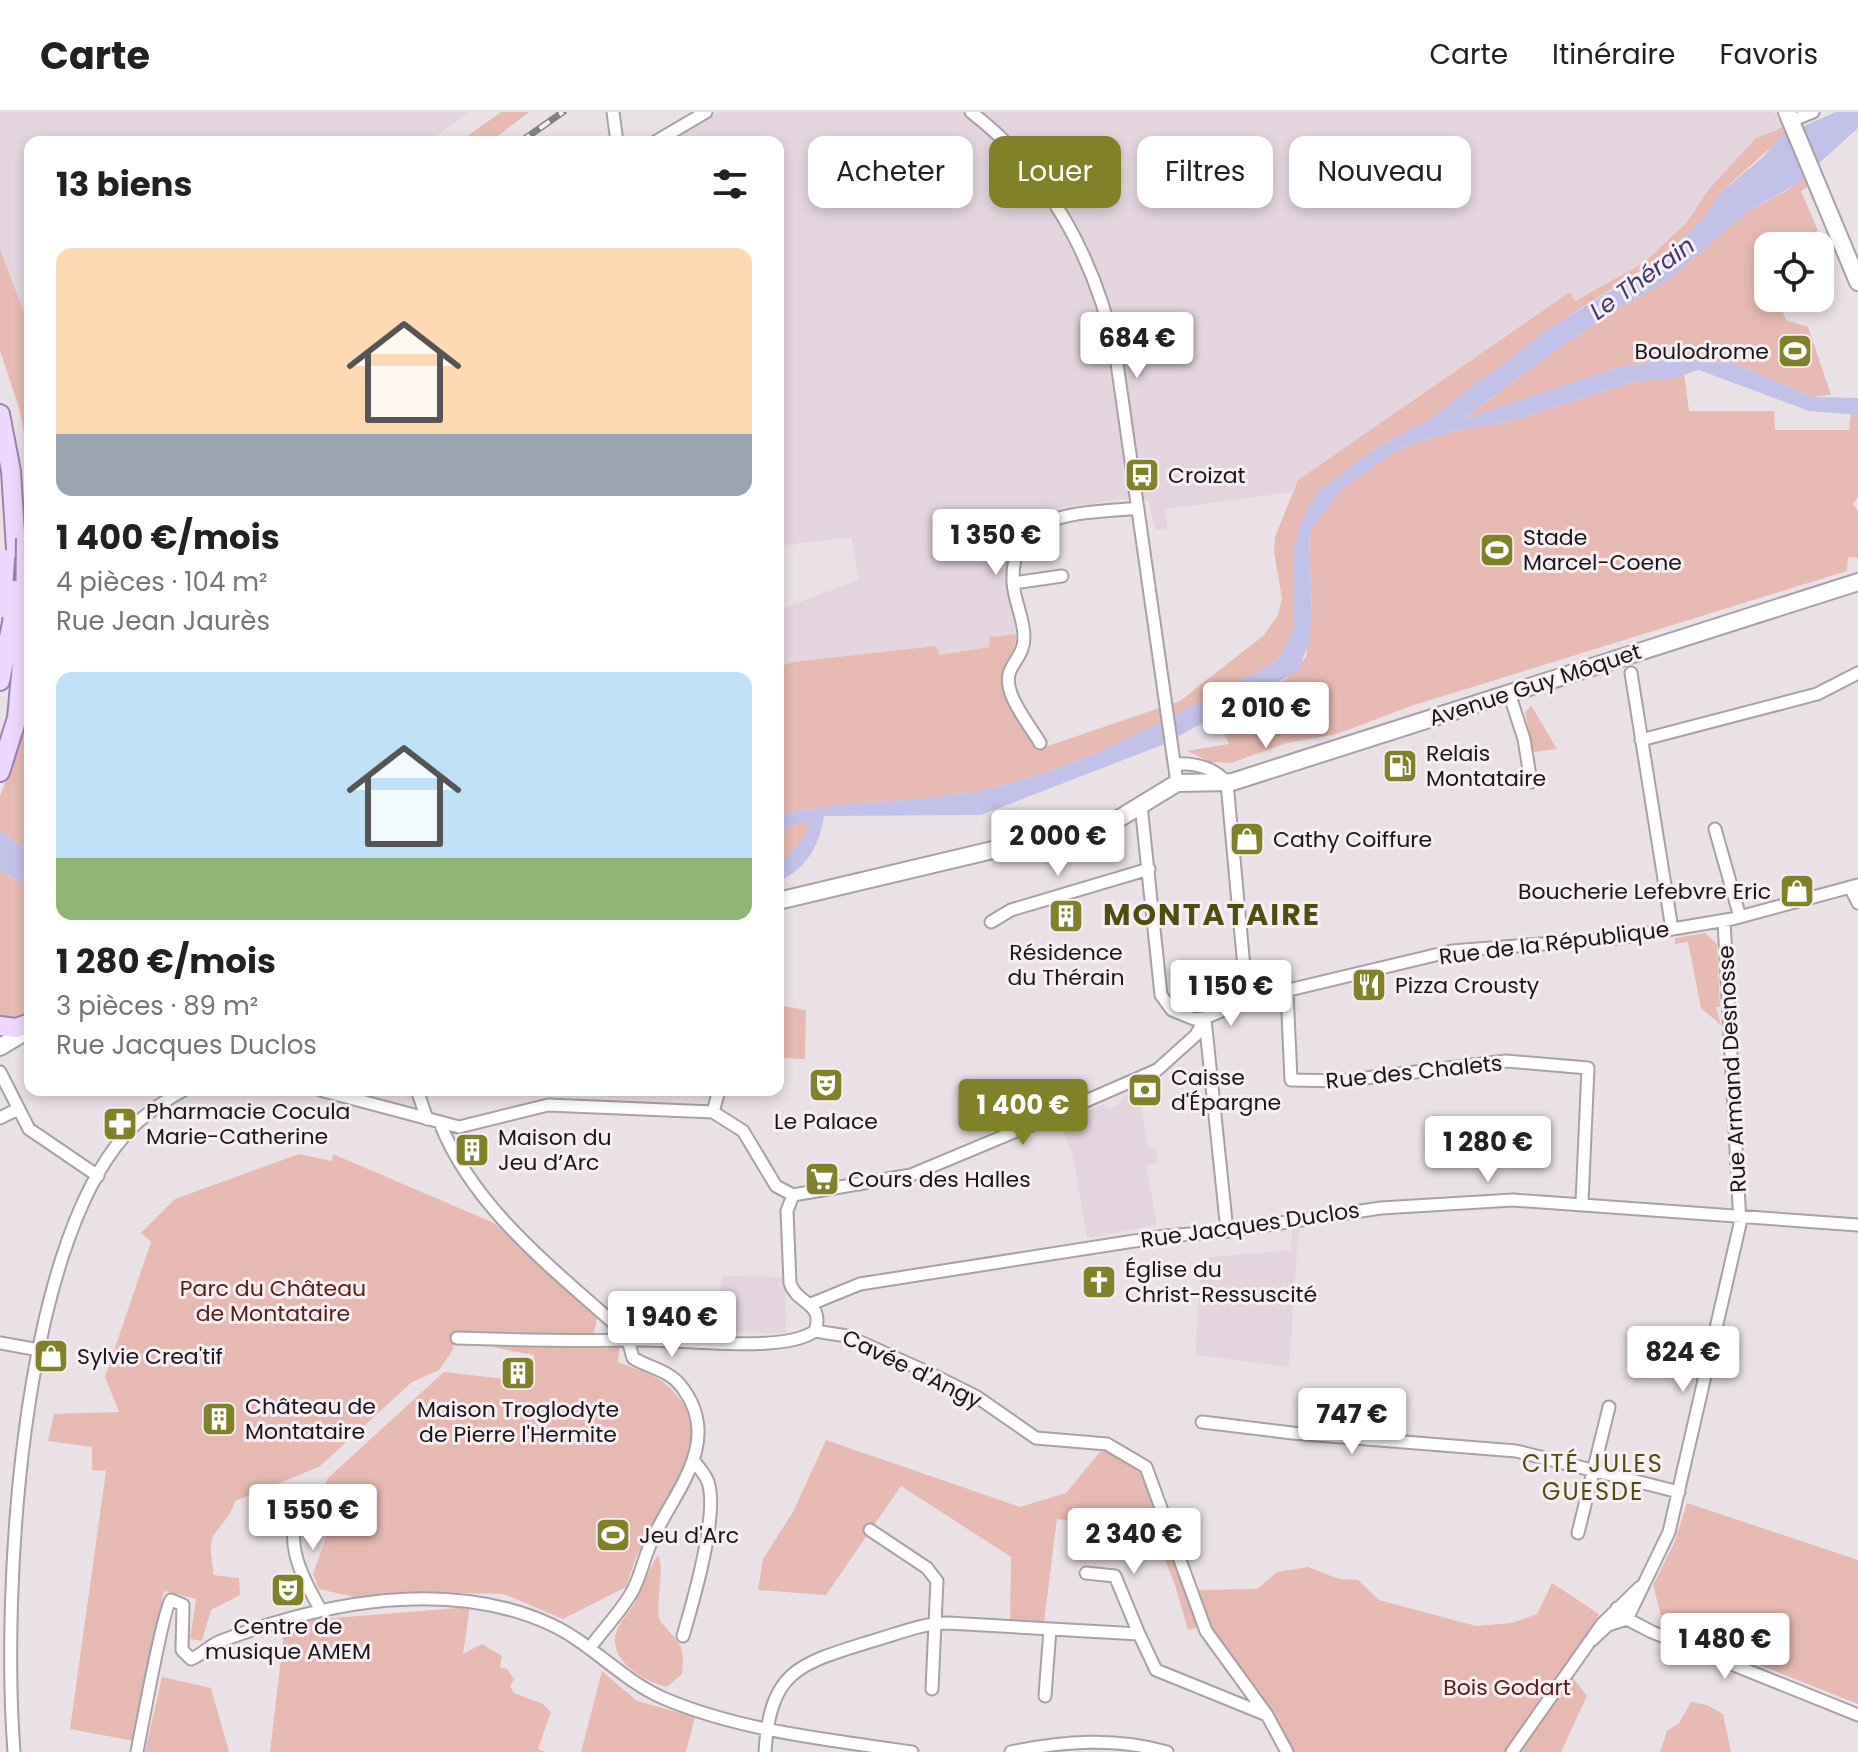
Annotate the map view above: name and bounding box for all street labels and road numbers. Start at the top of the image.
street label: Avenue Guy Môquet [1425,636,1645,734]
street label: Rue de la République [1437,913,1671,973]
street label: Rue Armand Desnosse [1710,944,1754,1194]
street label: Rue des Chalets [1324,1047,1504,1097]
street label: Rue Jacques Duclos [1139,1194,1361,1256]
street label: Cavée d'Angy [837,1322,988,1416]

